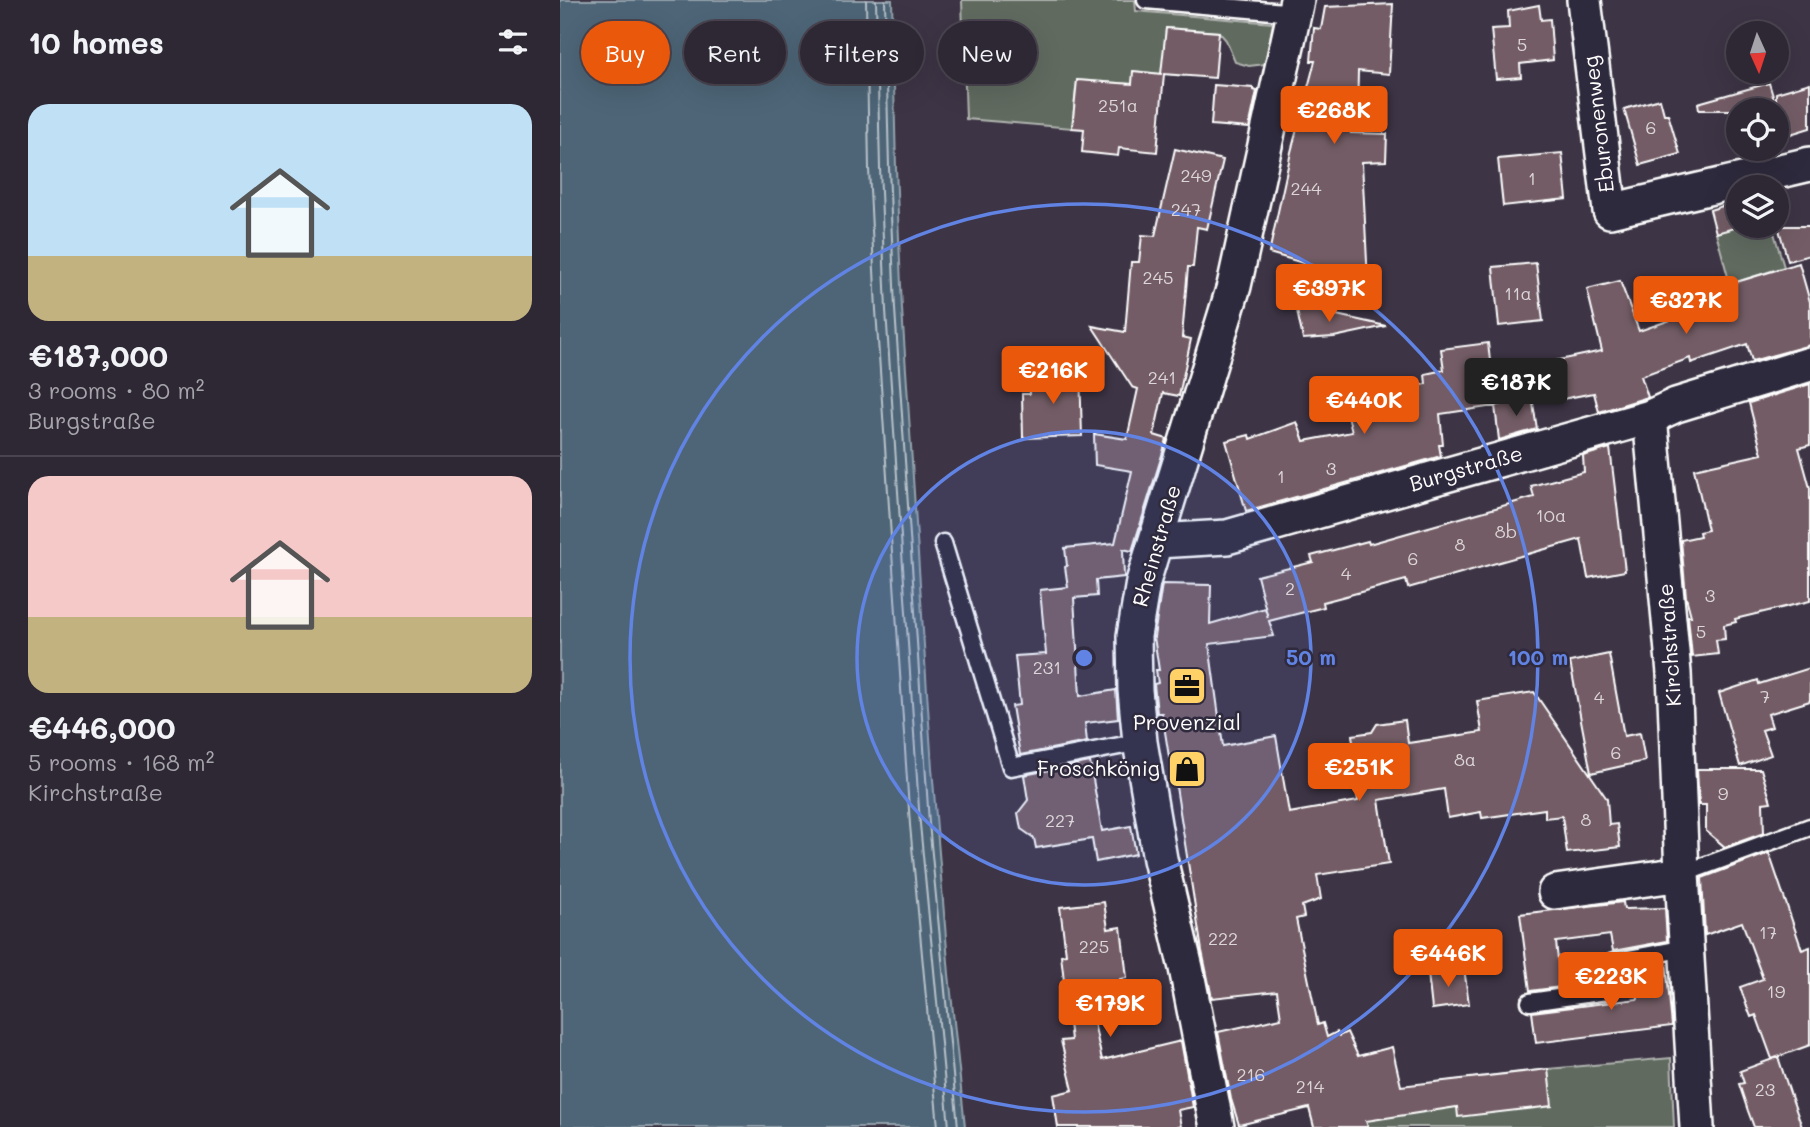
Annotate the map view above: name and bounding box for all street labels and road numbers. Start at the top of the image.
street label: Eburonenweg [1576,54,1619,194]
street label: Burgstraße [1406,439,1525,497]
street label: Rheinstraße [1125,481,1186,610]
street label: Kirchstraße [1651,583,1686,708]

